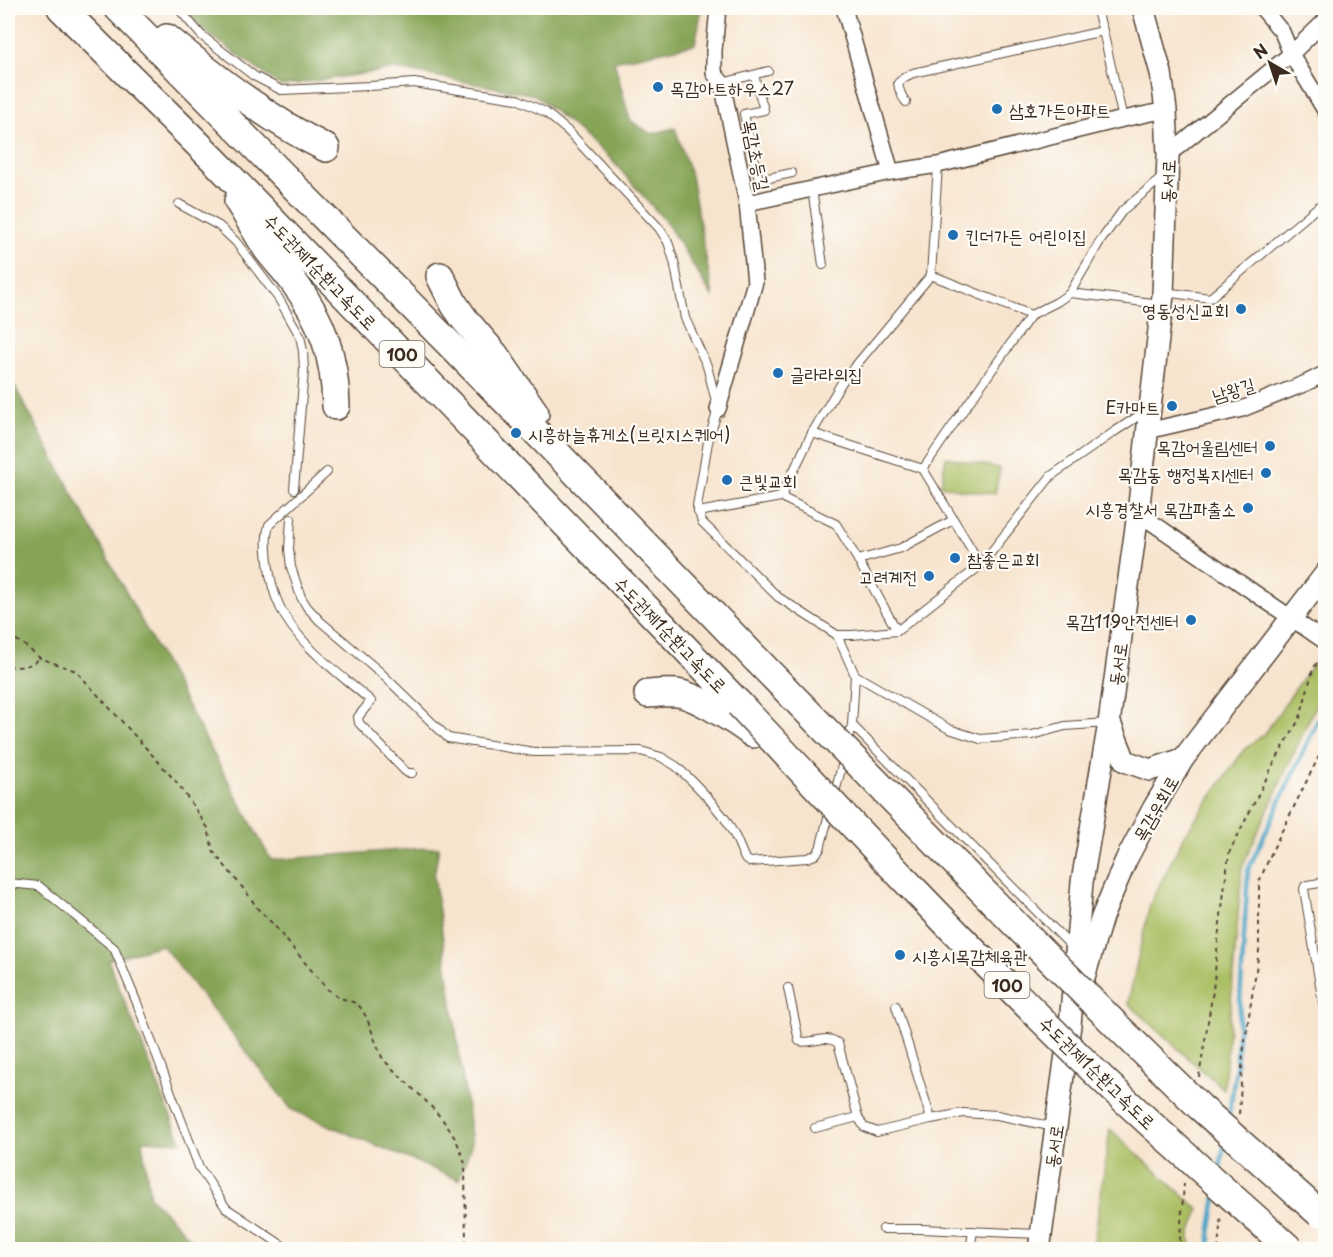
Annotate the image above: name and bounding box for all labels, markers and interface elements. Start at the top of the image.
north arrow [1240,33,1300,93]
text: N [1247,37,1272,64]
place label: 목감아트하우스27 [670,74,794,101]
marker: 목감아트하우스27 [651,80,665,94]
place label: 삼호가든아파트 [1009,96,1110,123]
marker: 삼호가든아파트 [990,102,1004,116]
street label: 목감초등길 [736,117,778,194]
street label: 동서로 [1153,159,1181,203]
street label: 수도권제1순환고속도로 [258,207,384,335]
place label: 킨더가든 어린이집 [965,222,1087,249]
marker: 킨더가든 어린이집 [946,228,960,242]
place label: 영동성신교회 [1142,296,1229,323]
marker: 영동성신교회 [1234,302,1248,316]
road number: 100 [380,341,424,367]
place label: 글라라의집 [790,360,862,387]
marker: 글라라의집 [771,366,785,380]
street label: 남왕길 [1208,370,1258,408]
place label: E카마트 [1105,393,1160,420]
marker: E카마트 [1165,399,1179,413]
place label: 시흥하늘휴게소(브릿지스퀘어) [528,420,730,447]
marker: 시흥하늘휴게소(브릿지스퀘어) [509,426,523,440]
place label: 목감어울림센터 [1157,433,1258,460]
marker: 목감어울림센터 [1263,439,1277,453]
place label: 목감동 행정복지센터 [1118,460,1254,487]
marker: 목감동 행정복지센터 [1259,466,1273,480]
place label: 큰빛교회 [739,467,797,494]
marker: 큰빛교회 [720,473,734,487]
place label: 시흥경찰서 목감파출소 [1085,495,1236,522]
marker: 시흥경찰서 목감파출소 [1241,501,1255,515]
place label: 참좋은교회 [967,545,1039,572]
marker: 참좋은교회 [948,551,962,565]
place label: 고려계전 [859,563,917,590]
marker: 고려계전 [922,569,936,583]
street label: 수도권제1순환고속도로 [608,570,734,698]
place label: 목감119안전센터 [1065,607,1179,634]
marker: 목감119안전센터 [1184,613,1198,627]
street label: 동서로 [1101,641,1133,687]
street label: 목감우회로 [1125,770,1185,846]
place label: 시흥시목감체육관 [912,942,1028,969]
marker: 시흥시목감체육관 [893,948,907,962]
road number: 100 [984,972,1030,998]
street label: 수도권제1순환고속도로 [1034,1009,1162,1135]
street label: 동서로 [1037,1123,1069,1169]

